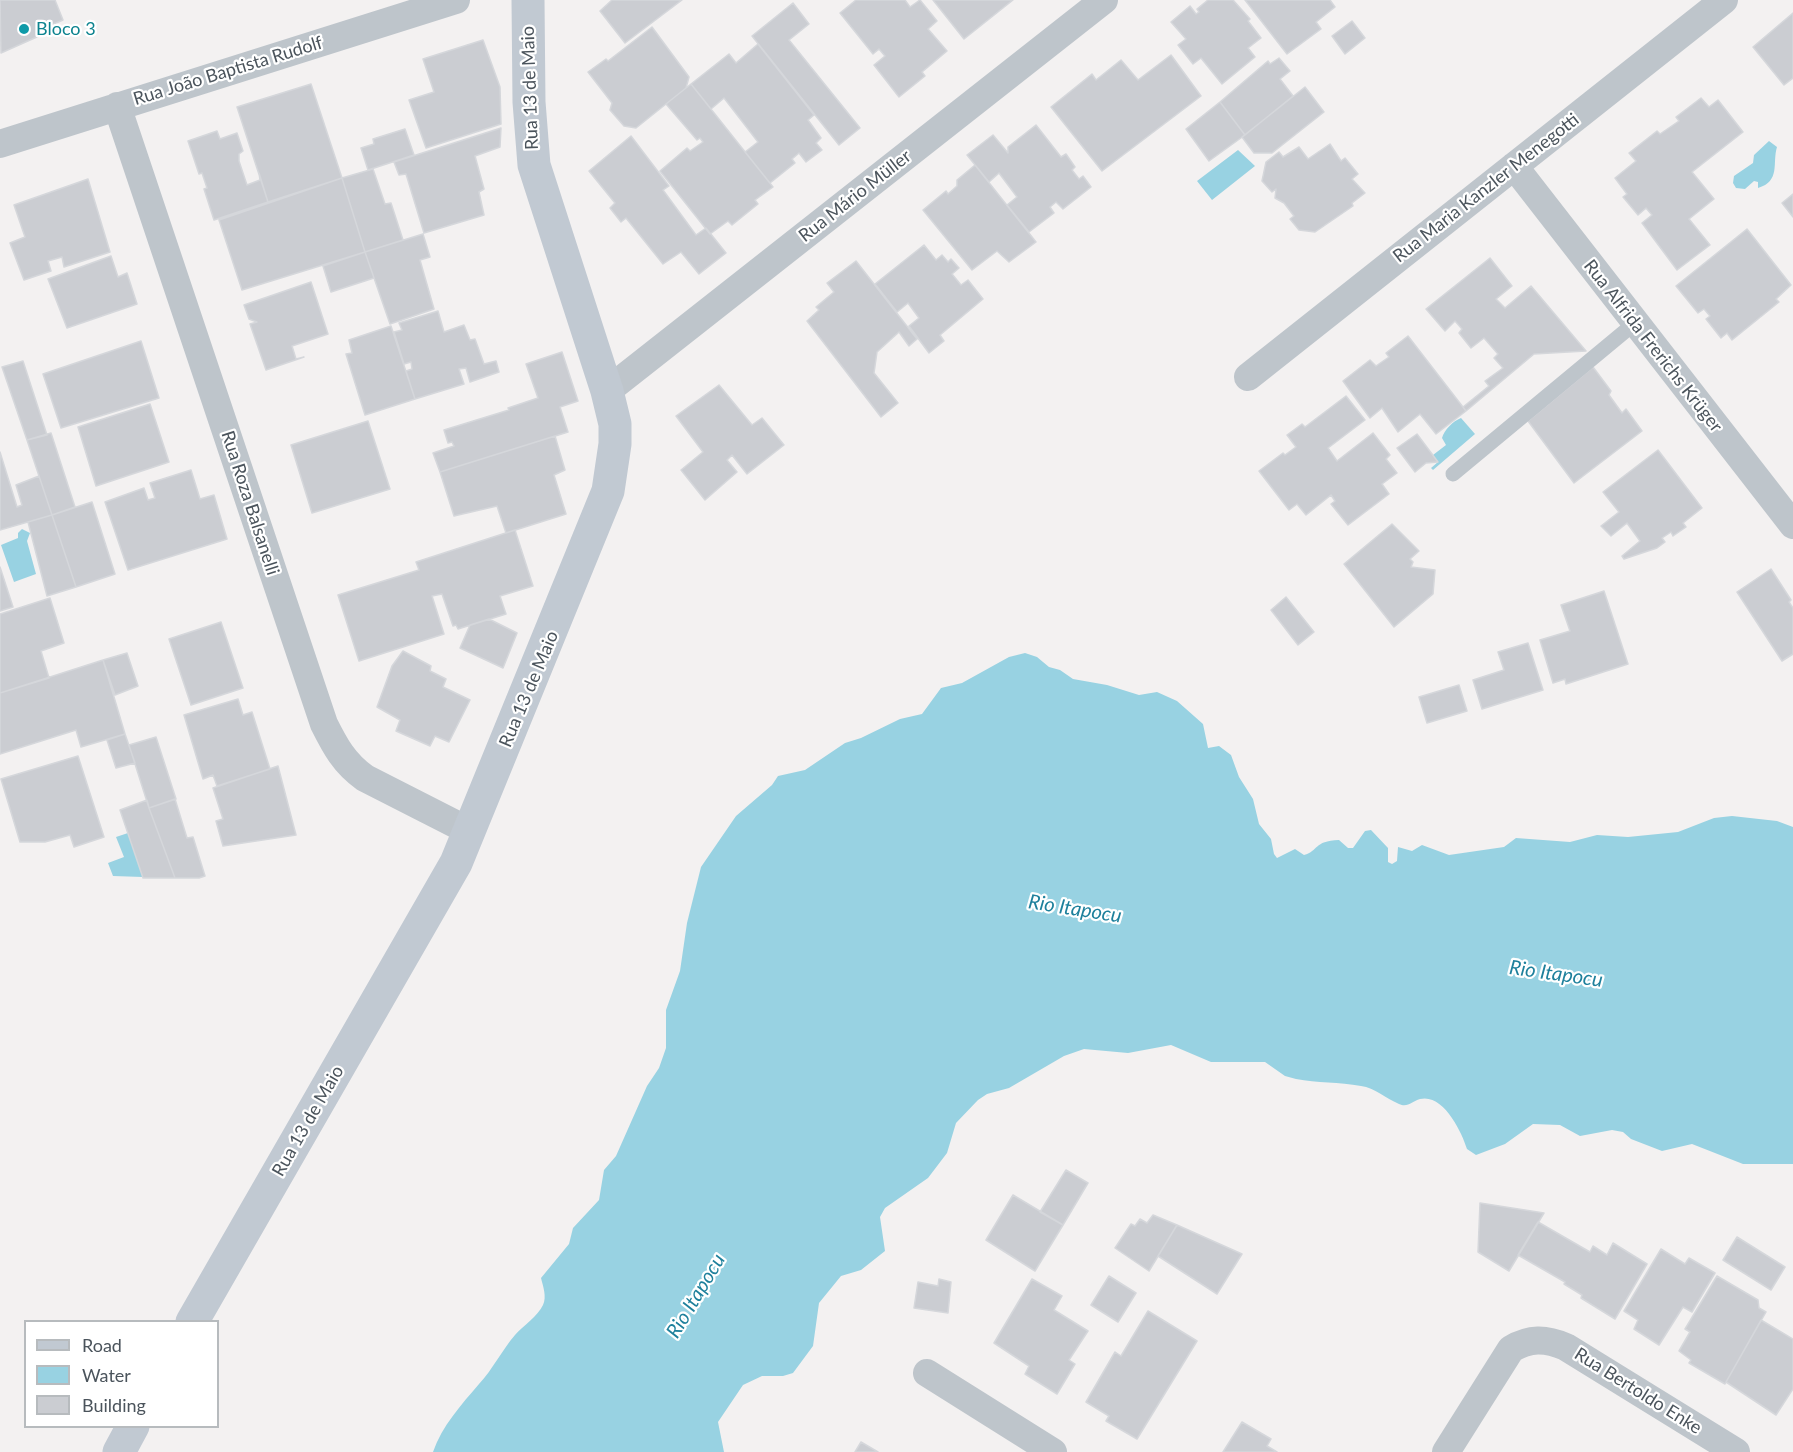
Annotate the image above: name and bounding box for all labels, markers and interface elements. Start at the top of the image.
place label: Bloco 3 [36,18,96,40]
marker: Bloco 3 [17,22,31,36]
street label: Rua 13 de Maio [517,26,543,150]
street label: Rua João Baptista Rudolf [131,32,325,110]
street label: Rua Maria Kanzler Menegotti [1389,109,1583,267]
street label: Rua Mário Müller [794,145,916,247]
street label: Rua Alfrida Frerichs Krüger [1579,256,1727,436]
street label: Rua Roza Balsanelli [216,428,284,578]
street label: Rua 13 de Maio [495,628,563,750]
water label: Rio Itapocu [1027,890,1123,928]
water label: Rio Itapocu [1508,956,1604,992]
street label: Rua 13 de Maio [268,1062,348,1180]
water label: Rio Itapocu [662,1250,730,1342]
legend [24,1320,219,1428]
text: Road [82,1334,122,1356]
street label: Rua Bertoldo Enke [1570,1343,1706,1439]
text: Water [82,1364,131,1386]
text: Building [82,1394,146,1416]

